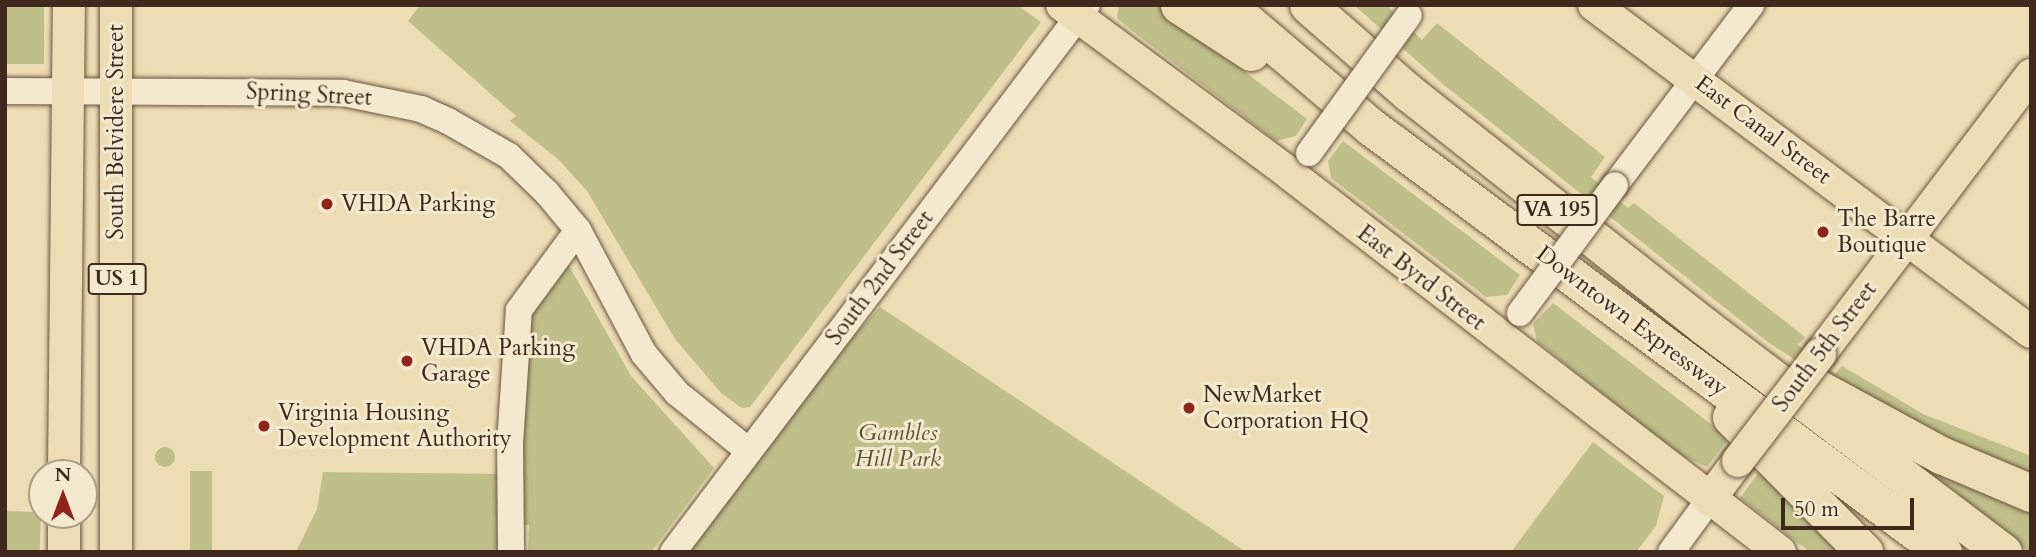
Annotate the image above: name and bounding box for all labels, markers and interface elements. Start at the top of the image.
street label: South Belvidere Street [102,24,130,240]
street label: East Canal Street [1690,70,1836,190]
street label: Spring Street [245,78,373,112]
place label: VHDA Parking [341,190,495,218]
road number: VA 195 [1515,192,1599,228]
marker: VHDA Parking [319,196,335,212]
street label: South 2nd Street [820,205,940,351]
place label: The Barre Boutique [1837,205,1936,259]
street label: East Byrd Street [1351,219,1491,337]
marker: The Barre Boutique [1815,224,1831,240]
street label: Downtown Expressway [1531,240,1733,402]
road number: US 1 [87,262,147,296]
street label: South 5th Street [1767,276,1883,418]
place label: VHDA Parking Garage [421,334,575,388]
marker: VHDA Parking Garage [399,353,415,369]
place label: NewMarket Corporation HQ [1203,381,1369,435]
place label: Virginia Housing Development Authority [278,399,512,453]
marker: NewMarket Corporation HQ [1181,400,1197,416]
marker: Virginia Housing Development Authority [256,418,272,434]
park label: Gambles Hill Park [855,419,941,473]
north arrow [28,459,98,529]
text: N [55,462,71,488]
scale bar [1784,484,1917,528]
text: 50 m [1794,495,1839,524]

